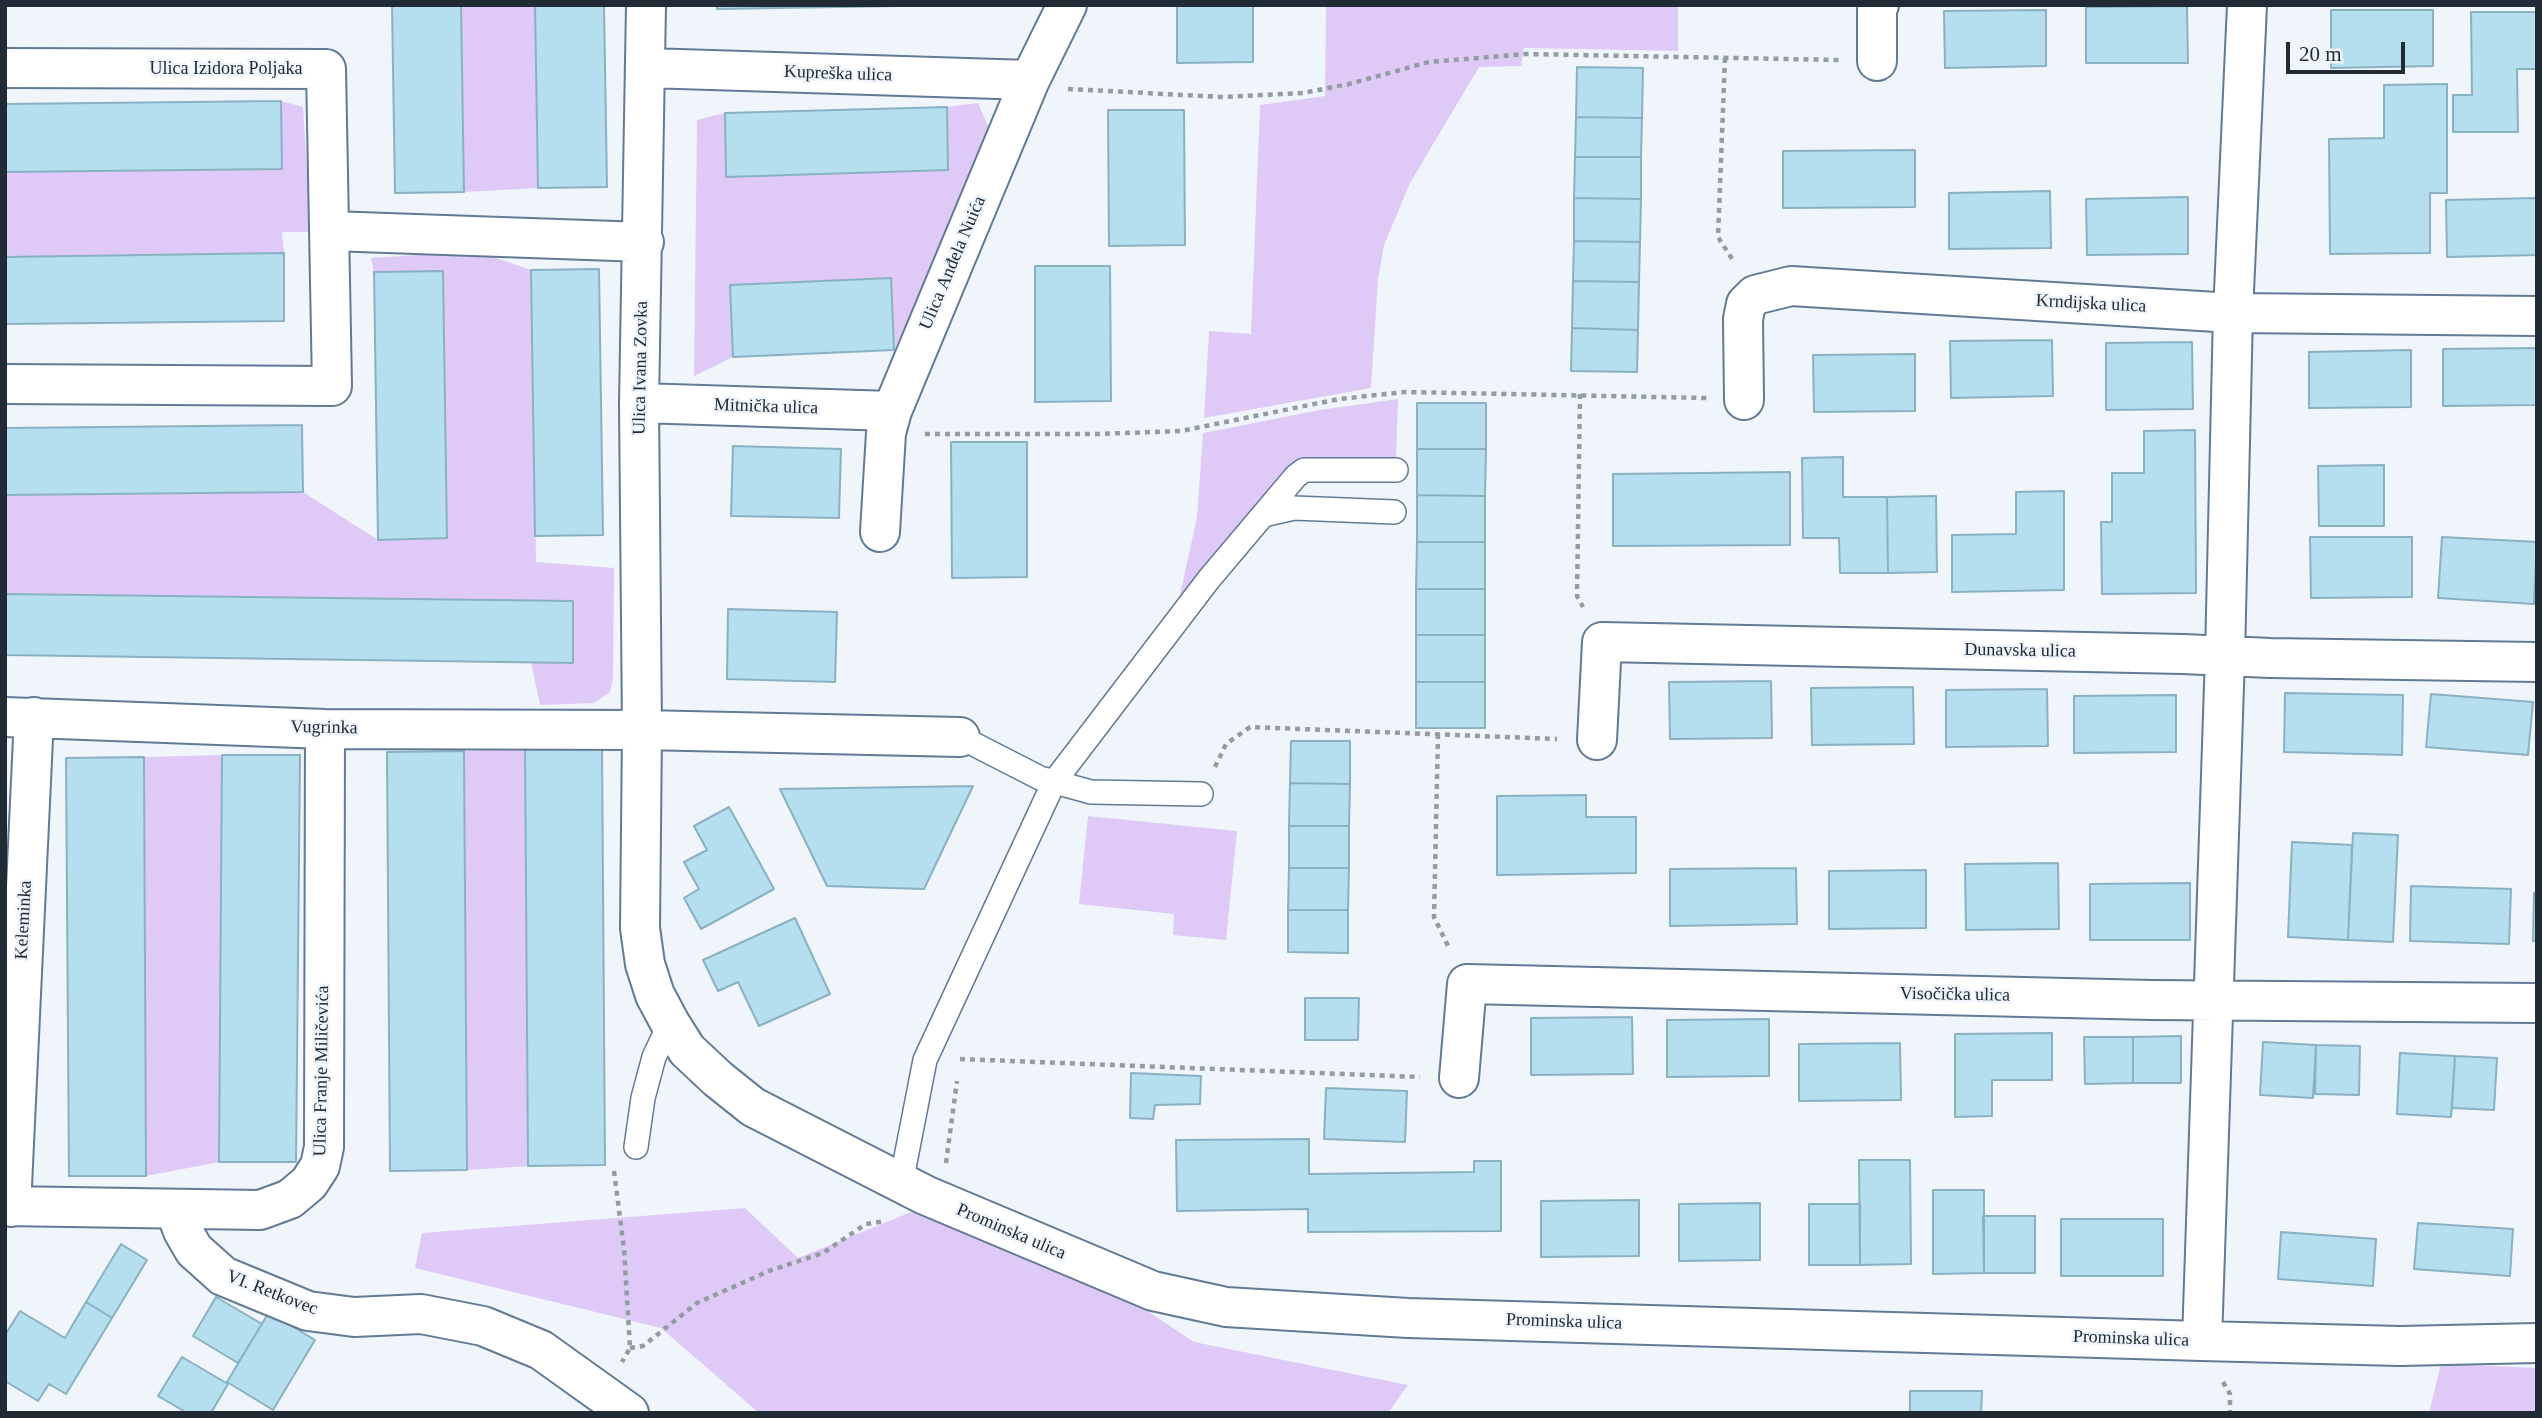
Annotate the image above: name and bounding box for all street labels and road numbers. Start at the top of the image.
street label: Ulica Izidora Poljaka [150,58,302,80]
street label: Kupreška ulica [783,61,893,87]
street label: Ulica Anđela Nuića [915,193,991,333]
street label: Krndijska ulica [2035,290,2147,318]
street label: Ulica Ivana Zovka [629,301,653,435]
street label: Mitnička ulica [713,394,819,420]
street label: Dunavska ulica [1964,639,2076,663]
street label: Vugrinka [290,717,358,739]
street label: Keleminka [11,880,37,960]
street label: Visočička ulica [1900,983,2010,1007]
street label: Ulica Franje Miličevića [310,985,334,1157]
street label: Prominska ulica [953,1199,1069,1265]
street label: VI. Retkovec [223,1266,321,1320]
street label: Prominska ulica [1505,1309,1623,1335]
street label: Prominska ulica [2072,1326,2190,1352]

